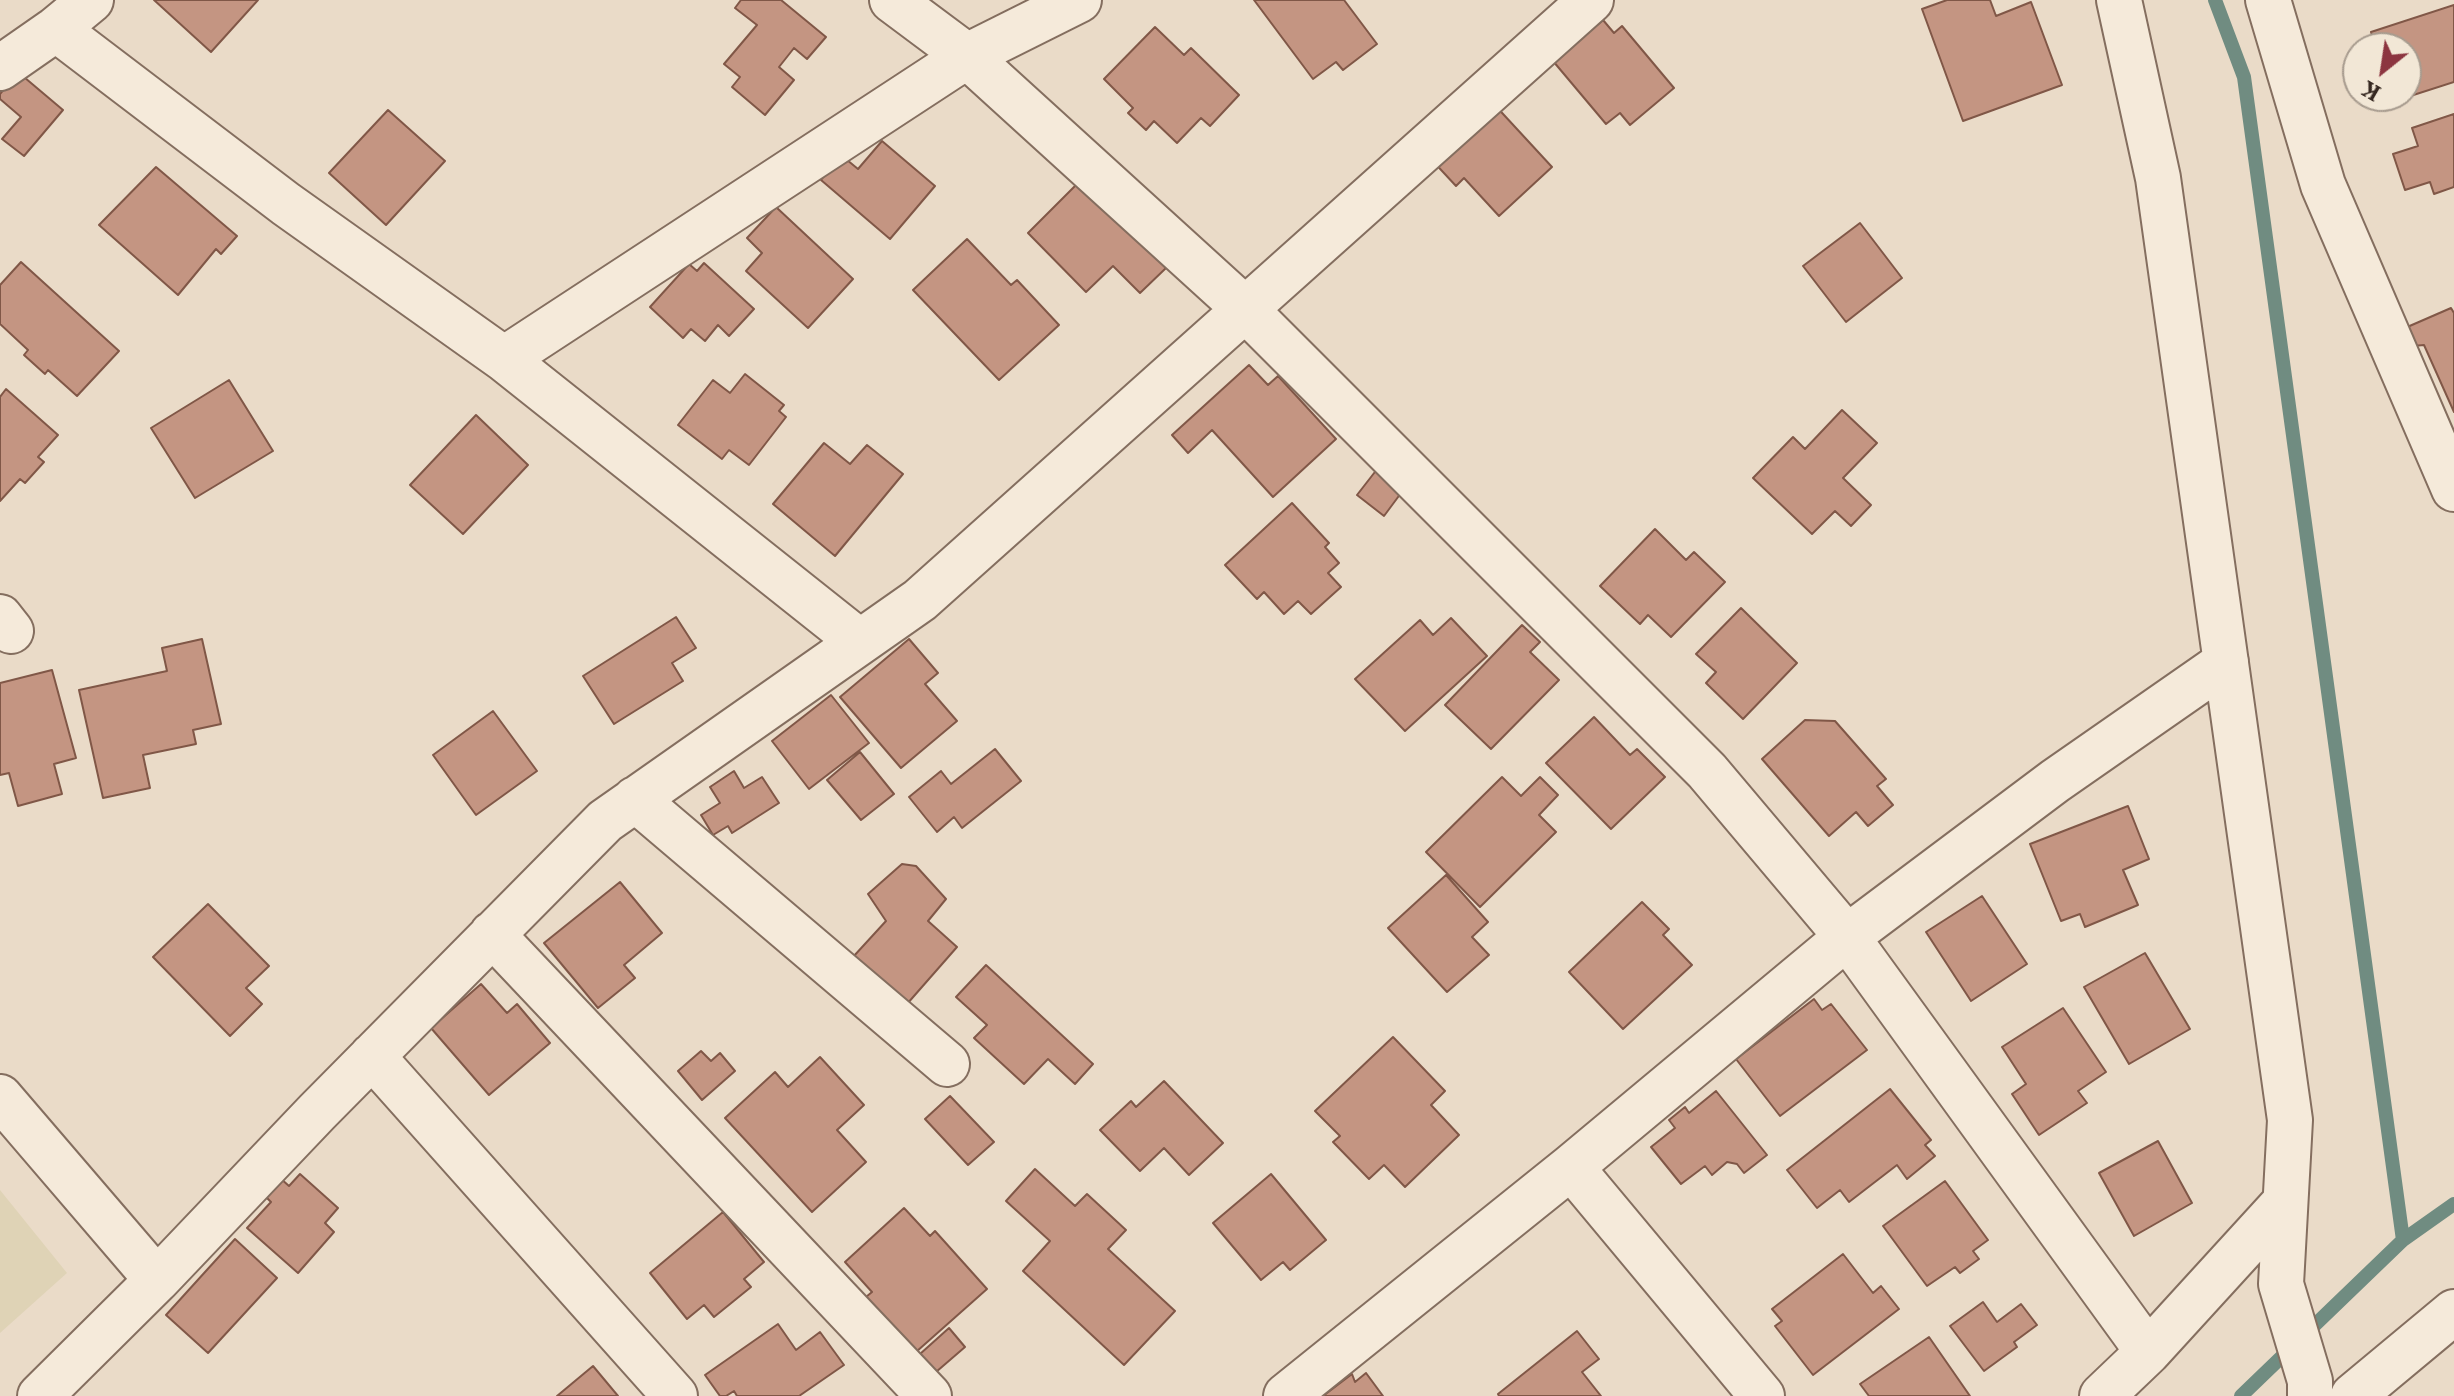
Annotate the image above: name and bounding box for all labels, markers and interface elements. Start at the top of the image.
north arrow [2342,32,2422,112]
text: K [2356,75,2385,108]

